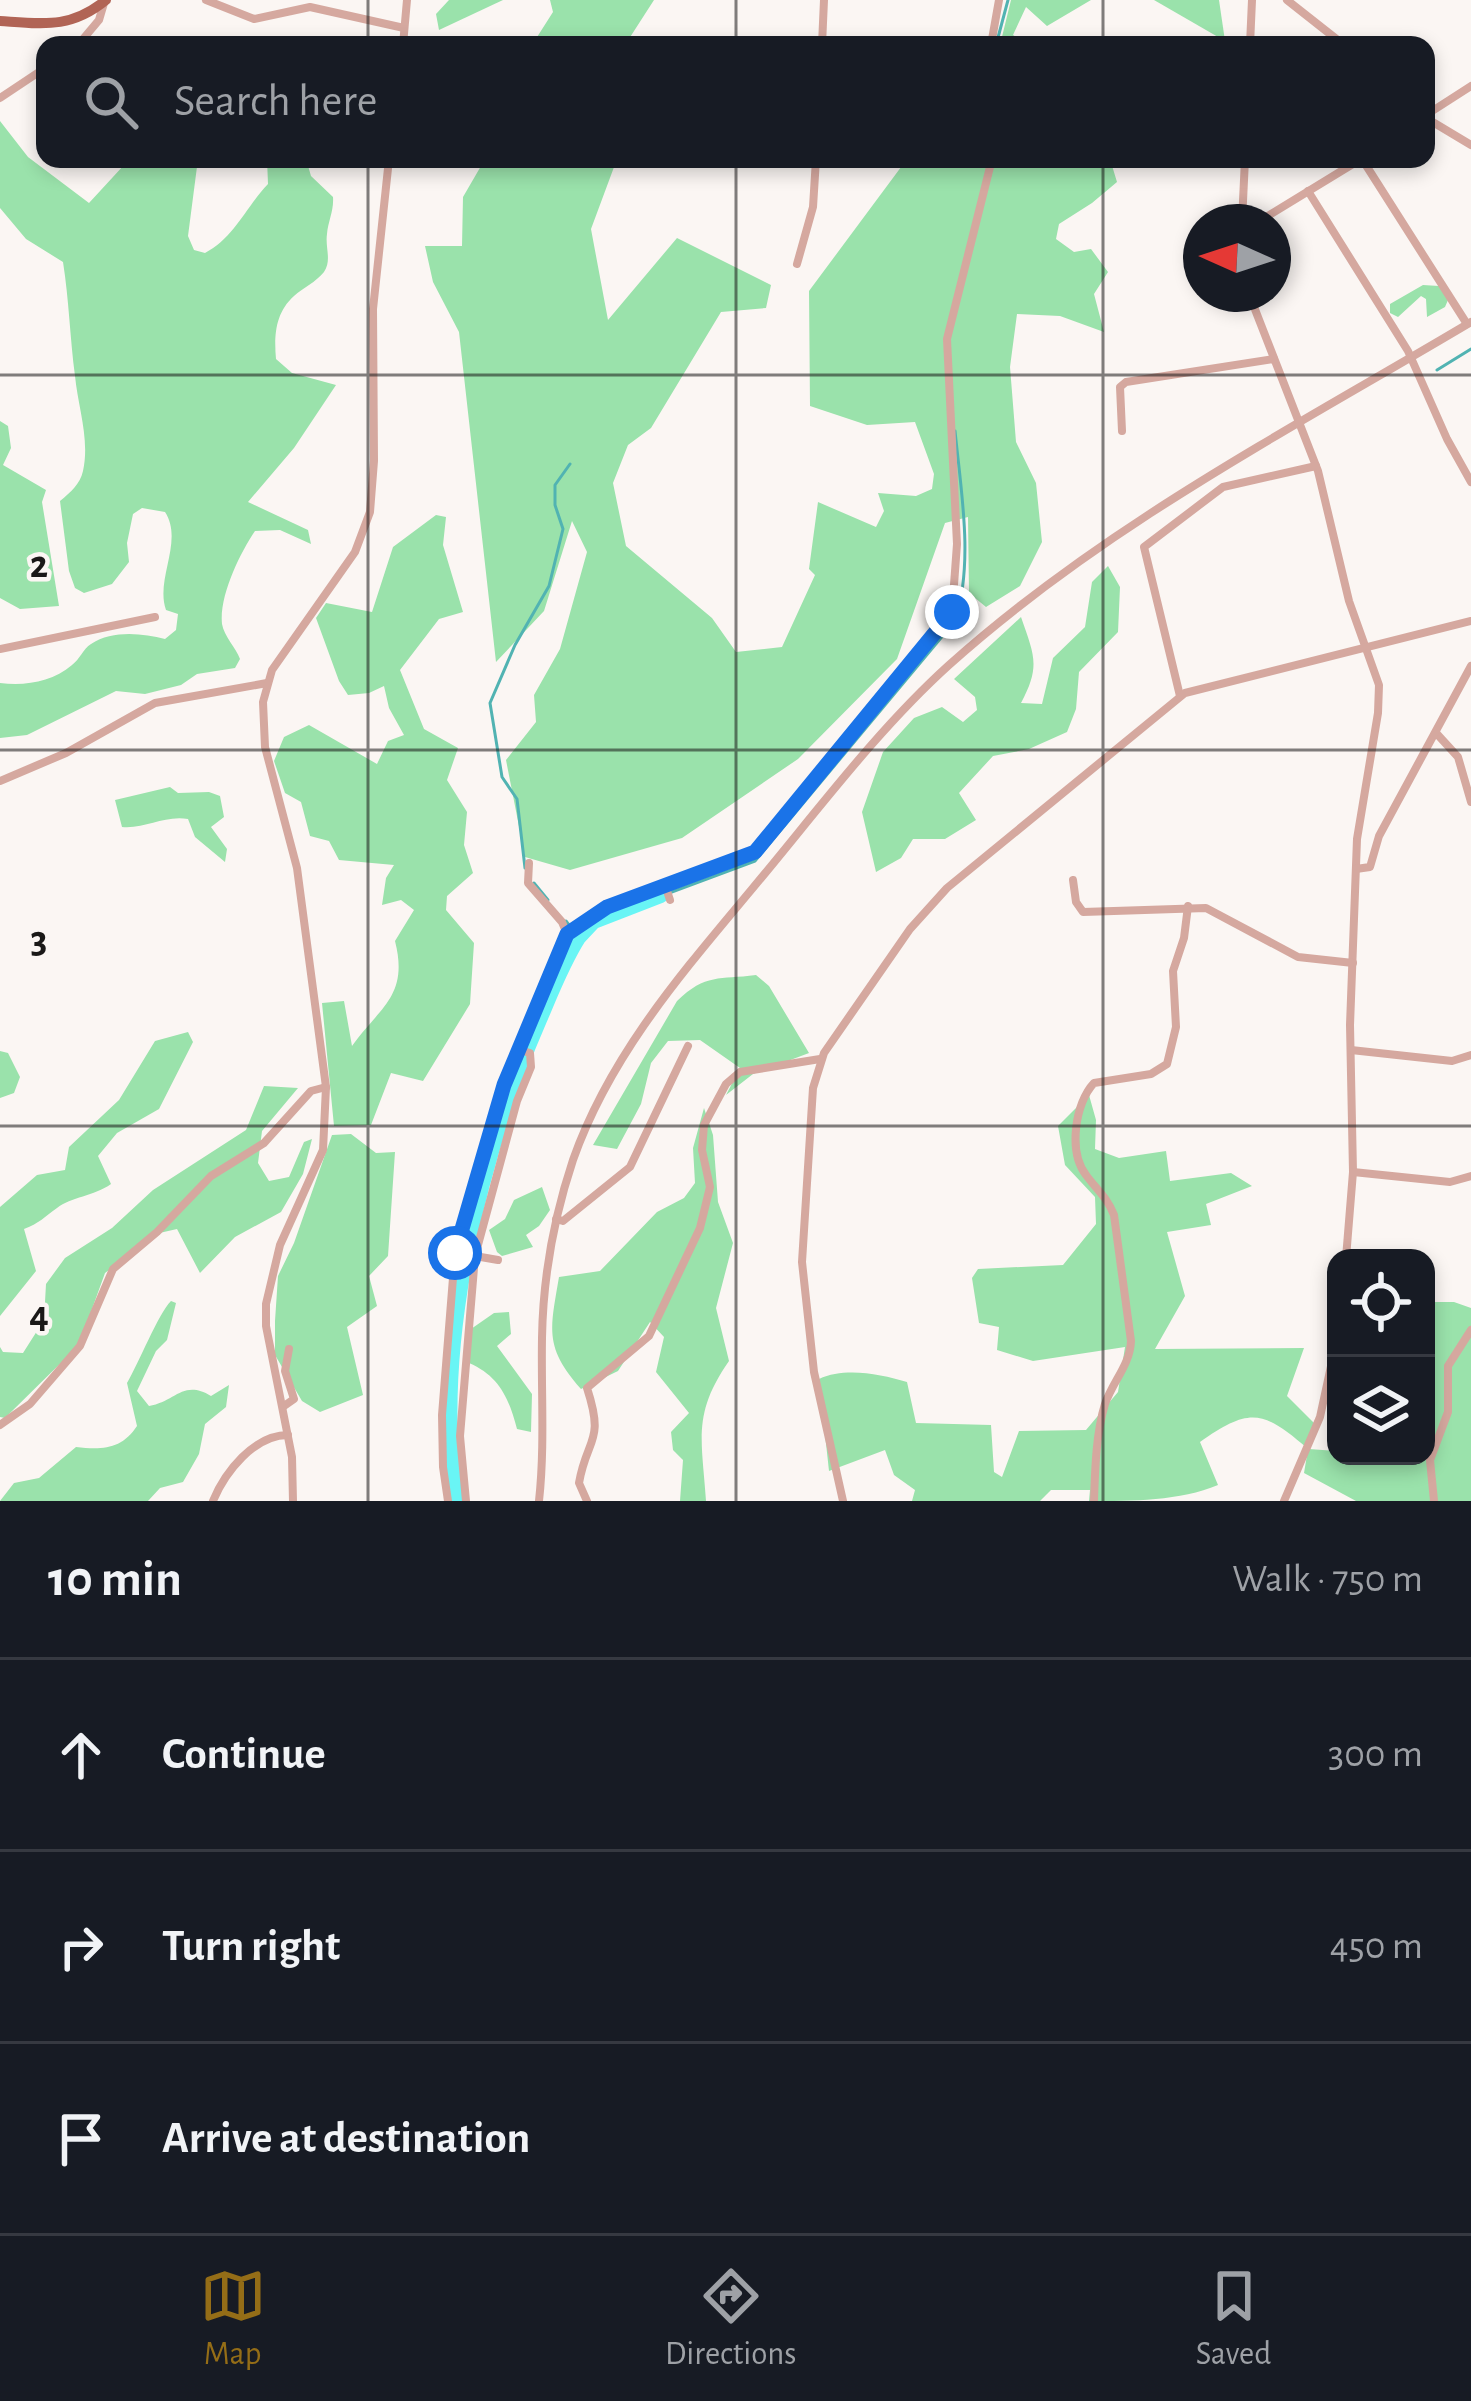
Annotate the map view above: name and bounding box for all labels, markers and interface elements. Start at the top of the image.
search box [36,36,1435,168]
icon: search [78,69,144,135]
text: Search here [174,79,377,124]
north arrow [1183,204,1291,312]
text: 2 [30,546,48,585]
route end [925,585,979,639]
text: 3 [31,921,47,960]
route start [428,1226,482,1280]
map controls [1327,1249,1435,1465]
button: locate [1327,1249,1435,1357]
text: 4 [29,1296,49,1335]
button: layers [1327,1357,1435,1465]
text: 10 min [48,1554,182,1605]
text: Walk · 750 m [1232,1560,1423,1599]
icon: ahead [48,1722,114,1788]
text: Continue [162,1732,326,1777]
text: 300 m [1328,1735,1423,1774]
icon: right [48,1914,114,1980]
text: Turn right [162,1924,340,1969]
text: 450 m [1330,1927,1423,1966]
icon: arrive [48,2106,114,2172]
text: Arrive at destination [162,2116,530,2161]
tab: Map [200,2263,266,2375]
tab: Directions [665,2263,796,2375]
tab: Saved [1196,2263,1271,2375]

